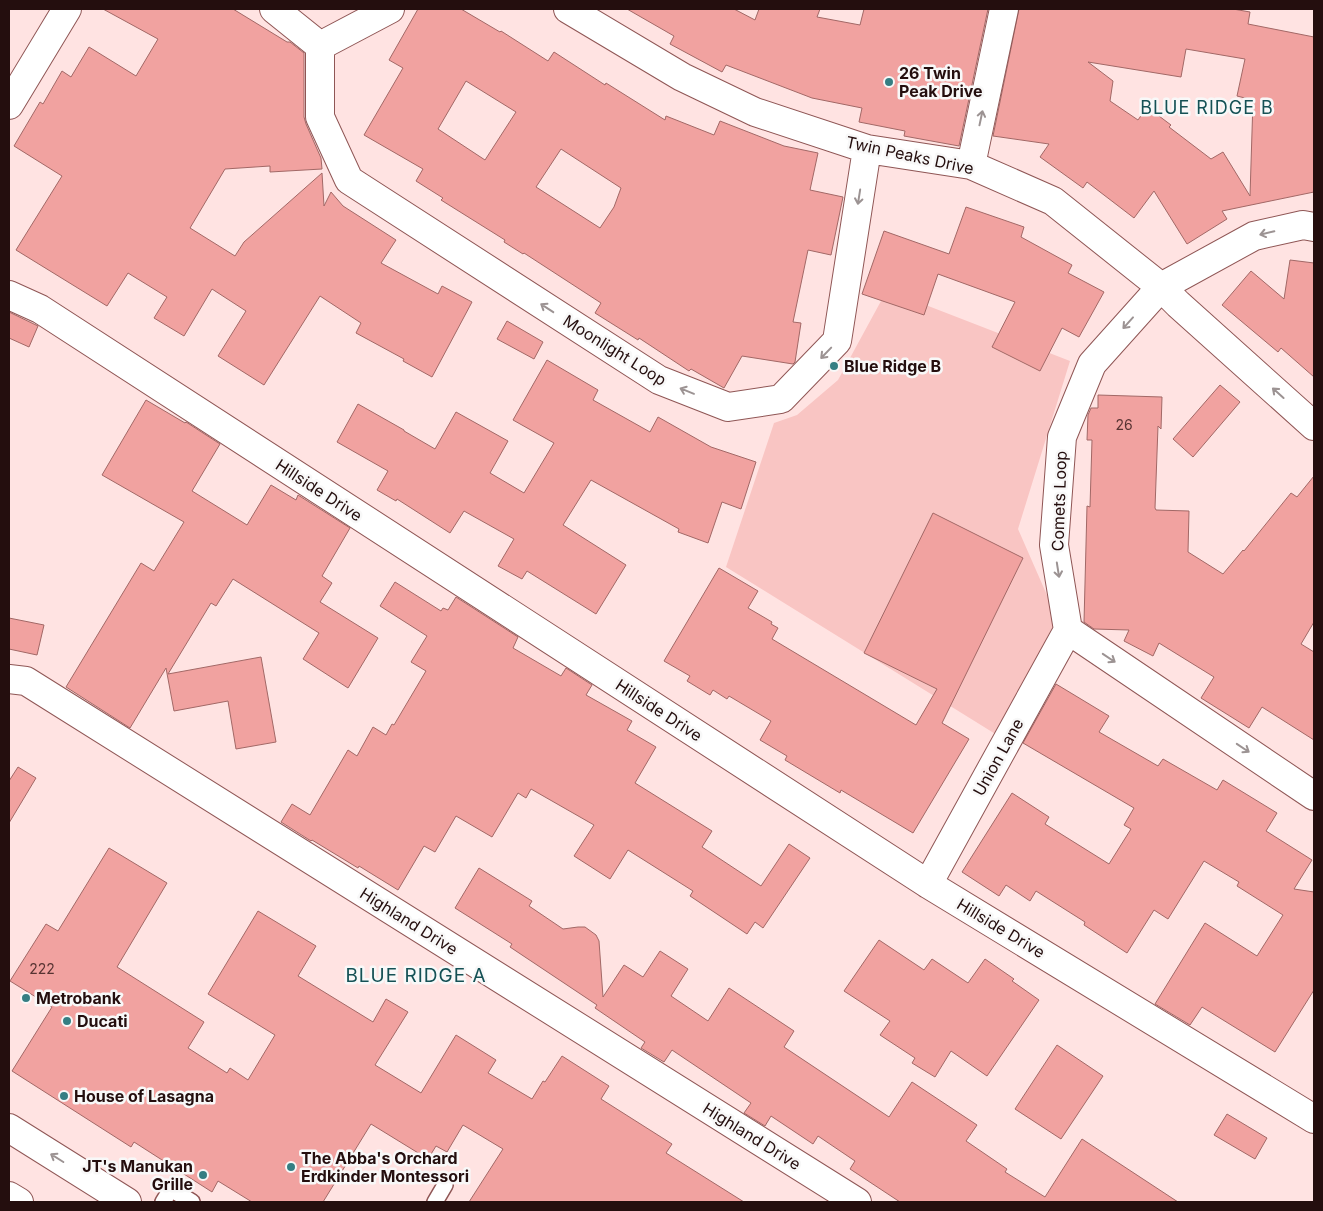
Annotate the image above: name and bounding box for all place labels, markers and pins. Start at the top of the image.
place label: 26 Twin Peak Drive [899,63,983,101]
marker: 26 Twin Peak Drive [883,76,895,88]
place label: Blue Ridge B [844,356,941,376]
marker: Blue Ridge B [828,360,840,372]
place label: Metrobank [36,988,122,1008]
marker: Metrobank [20,992,32,1004]
place label: Ducati [77,1011,128,1031]
marker: Ducati [61,1015,73,1027]
place label: House of Lasagna [74,1086,214,1106]
marker: House of Lasagna [58,1090,70,1102]
place label: The Abba's Orchard Erdkinder Montessori [301,1148,469,1186]
place label: JT's Manukan Grille [82,1156,193,1194]
marker: The Abba's Orchard Erdkinder Montessori [285,1161,297,1173]
marker: JT's Manukan Grille [197,1169,209,1181]

